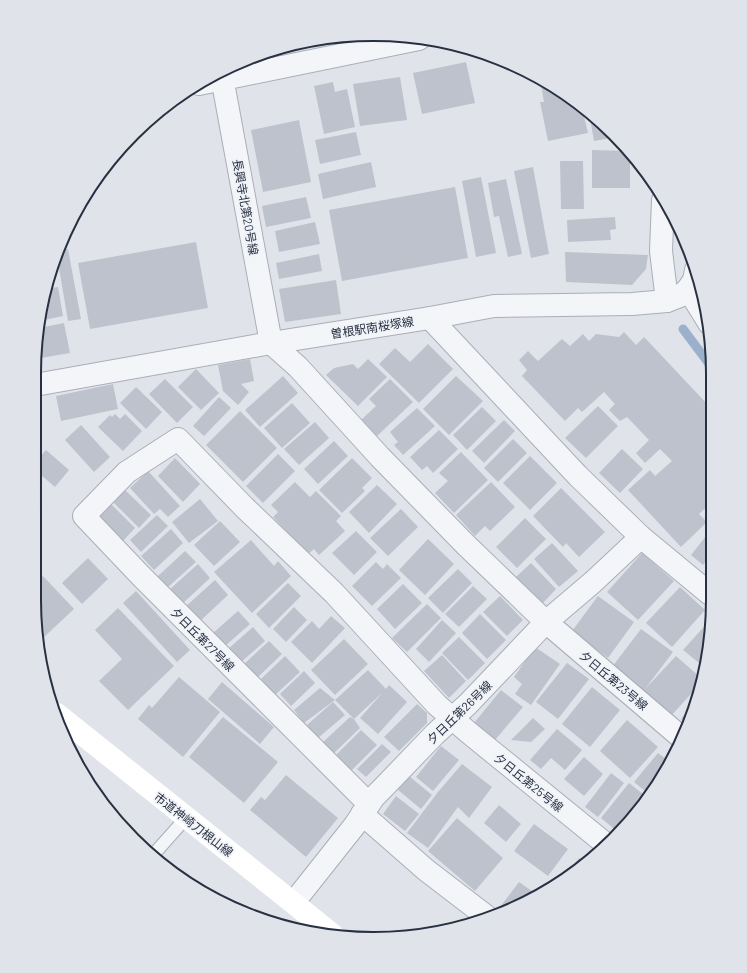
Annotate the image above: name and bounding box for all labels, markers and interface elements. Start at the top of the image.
street label: 長興寺北第20号線 [231,158,261,256]
street label: 曽根駅南桜塚線 [329,314,415,340]
street label: 夕日丘第27号線 [168,604,238,674]
street label: 夕日丘第23号線 [577,647,651,713]
street label: 夕日丘第26号線 [424,678,494,746]
street label: 夕日丘第25号線 [492,750,566,814]
street label: 市道神崎刀根山線 [152,789,236,859]

